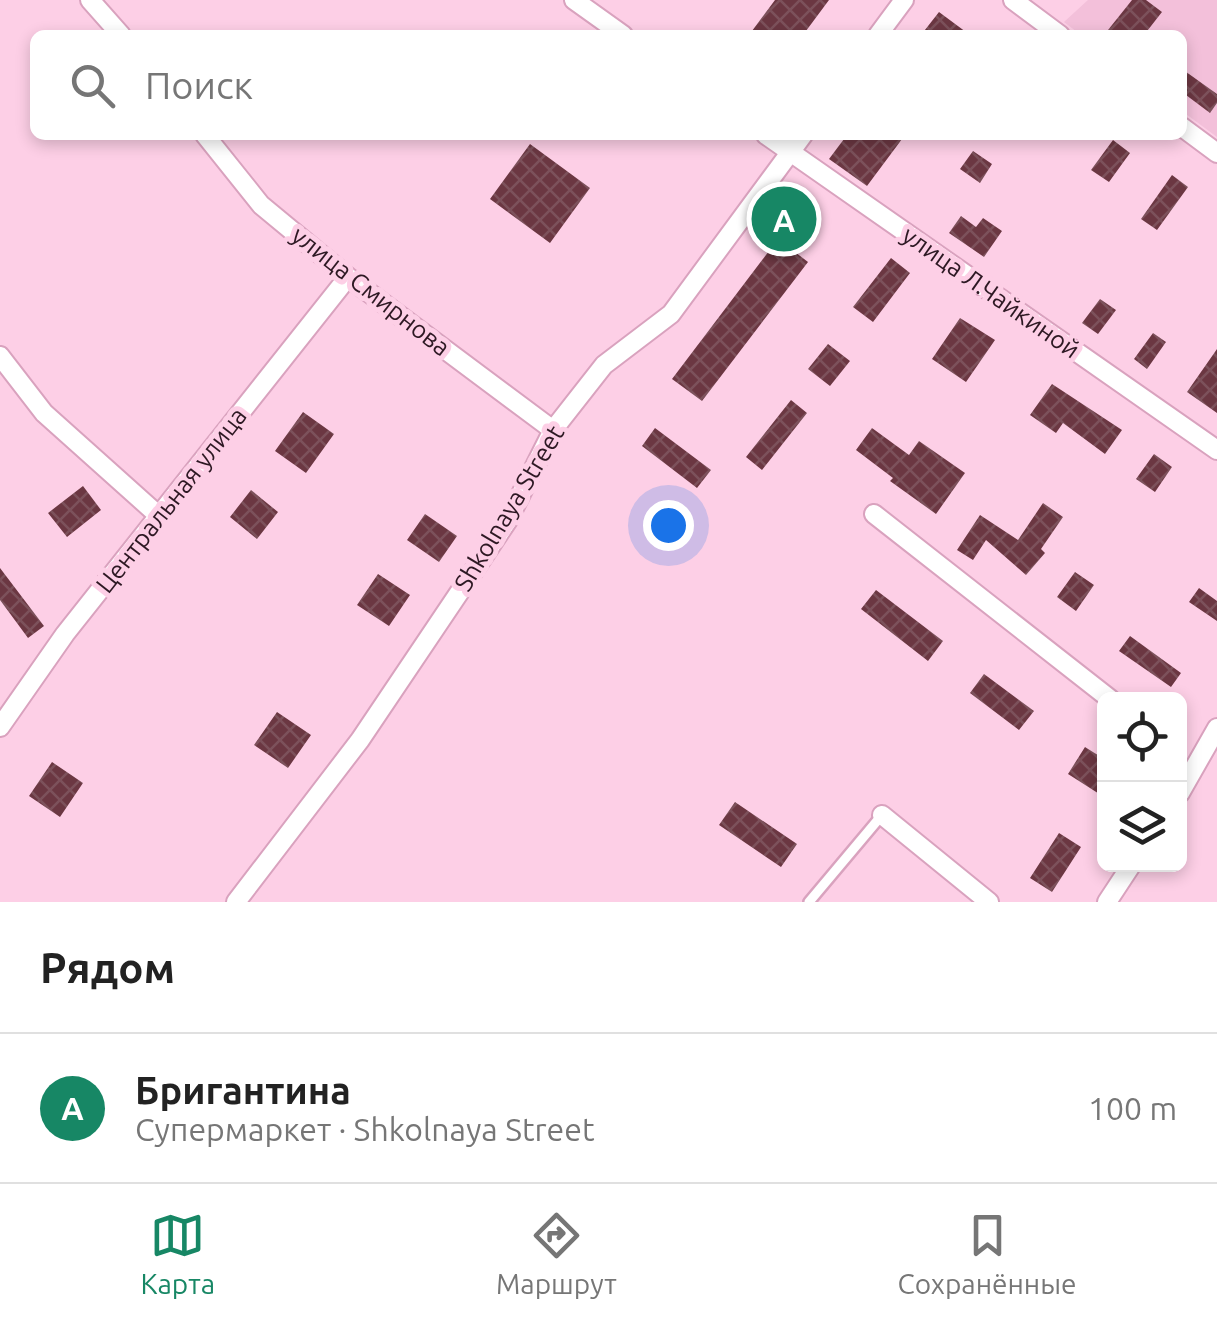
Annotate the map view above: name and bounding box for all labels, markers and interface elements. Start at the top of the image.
search box [30,30,1187,140]
icon: search [65,58,120,113]
text: Поиск [145,64,253,106]
pin: A [752,182,816,256]
street label: улица Л.Чайкиной [897,220,1085,364]
street label: улица Смирнова [286,221,456,361]
street label: Центральная улица [90,402,252,598]
street label: Shkolnaya Street [449,420,570,596]
your location [643,500,694,551]
map controls [1097,692,1187,872]
button: locate [1097,692,1187,782]
button: layers [1097,782,1187,872]
text: Рядом [40,944,175,991]
text: Бригантина [135,1069,351,1111]
text: A [61,1090,84,1126]
text: 100 m [1088,1090,1177,1126]
text: Супермаркет · Shkolnaya Street [135,1111,595,1147]
tab: Карта [140,1208,215,1299]
tab: Маршрут [496,1208,617,1299]
tab: Сохранённые [898,1208,1077,1299]

